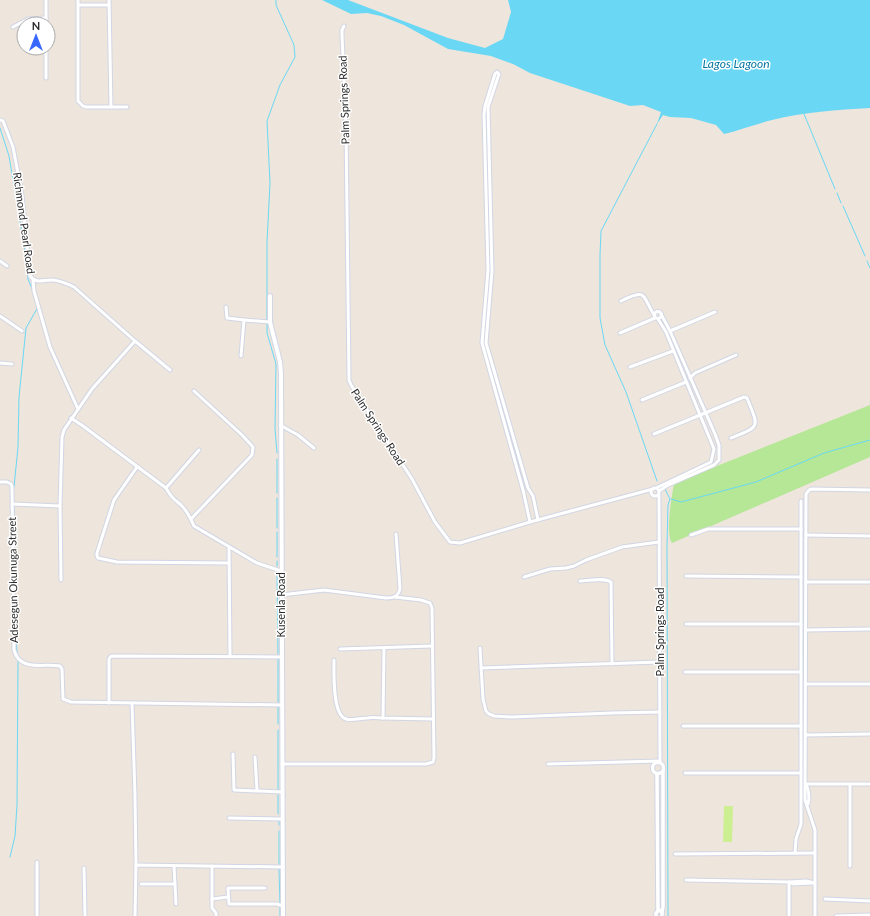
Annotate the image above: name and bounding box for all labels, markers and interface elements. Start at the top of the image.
north arrow [16,16,56,56]
text: N [32,19,40,32]
street label: Palm Springs Road [335,55,352,145]
water label: Lagos Lagoon [702,56,770,71]
street label: Richmond Pearl Road [11,171,38,275]
street label: Palm Springs Road [349,386,408,468]
street label: Adesegun Okunuga Street [5,517,20,643]
street label: Kusenla Road [274,572,287,638]
street label: Palm Springs Road [653,588,666,676]

